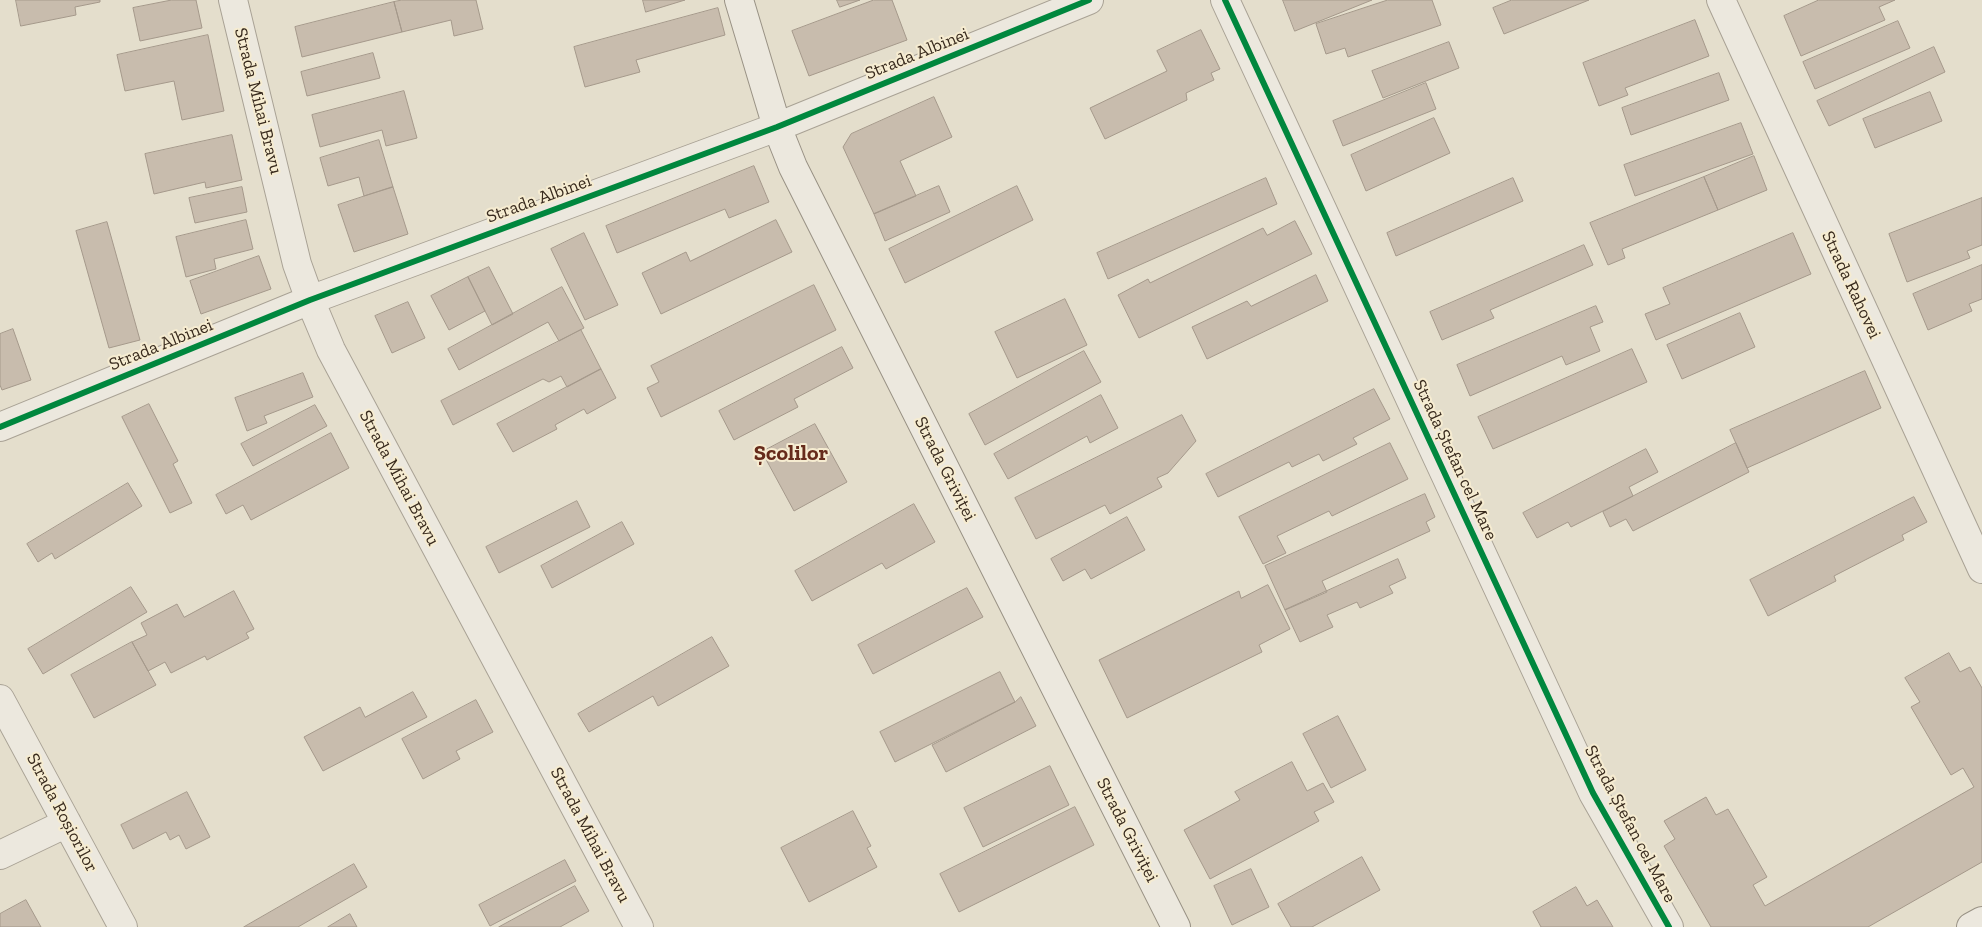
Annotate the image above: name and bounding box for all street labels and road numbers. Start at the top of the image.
street label: Strada Albinei [862,23,972,85]
street label: Strada Mihai Bravu [229,26,287,176]
street label: Strada Albinei [484,170,594,228]
street label: Strada Rahovei [1817,228,1885,342]
street label: Strada Albinei [106,314,216,376]
street label: Strada Ștefan cel Mare [1408,376,1502,544]
street label: Strada Mihai Bravu [354,407,444,549]
street label: Strada Griviței [909,413,981,525]
street label: Strada Ștefan cel Mare [1579,742,1681,906]
street label: Strada Roșiorilor [22,750,102,876]
street label: Strada Mihai Bravu [545,764,635,906]
street label: Strada Griviței [1091,774,1163,886]

